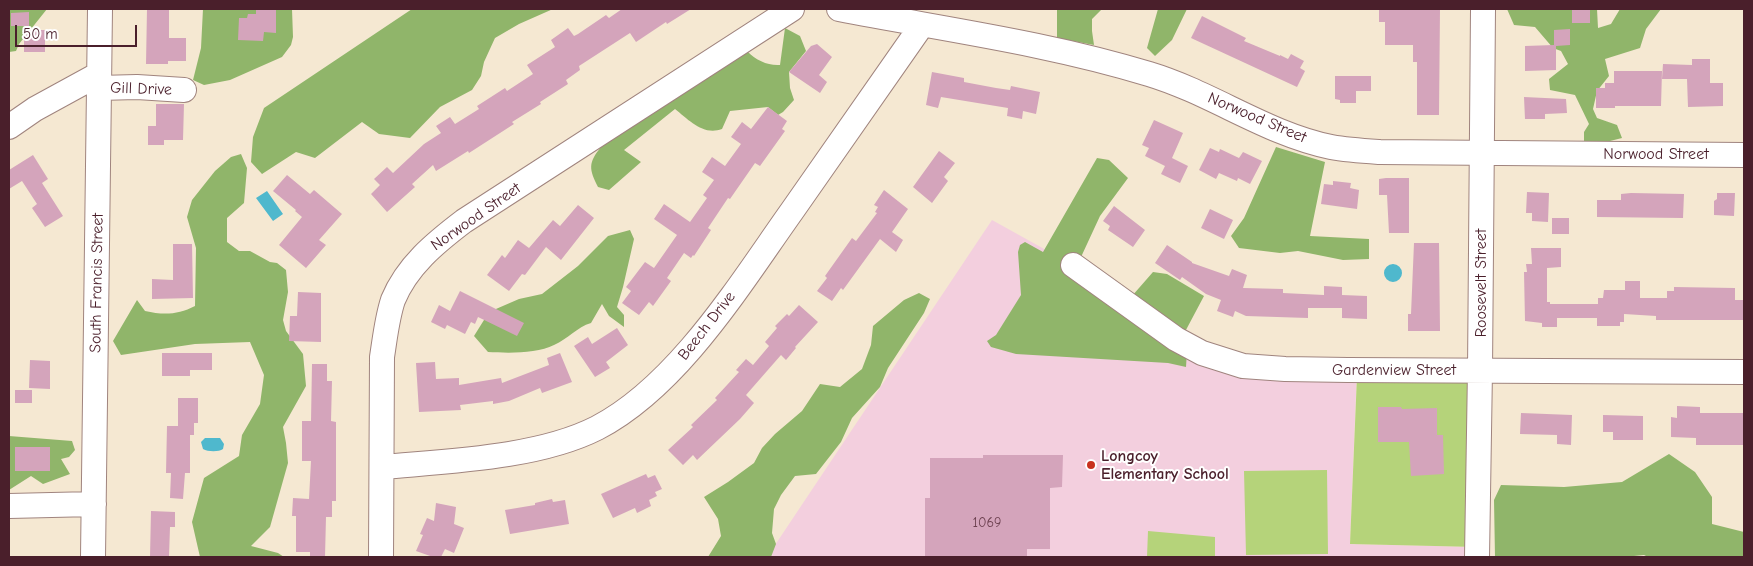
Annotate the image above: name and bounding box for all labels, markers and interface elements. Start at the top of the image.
scale bar [18,15,140,47]
text: 50 m [23,25,58,43]
street label: Gill Drive [110,78,172,100]
street label: Norwood Street [1205,89,1309,147]
street label: Norwood Street [1603,144,1709,164]
street label: Norwood Street [427,179,525,255]
street label: South Francis Street [86,213,108,353]
street label: Roosevelt Street [1471,229,1491,337]
street label: Beech Drive [674,288,740,364]
street label: Gardenview Street [1332,360,1456,380]
place label: Longcoy Elementary School [1101,446,1229,484]
marker: Longcoy Elementary School [1085,459,1097,471]
house number: 1069 [972,515,1002,531]

